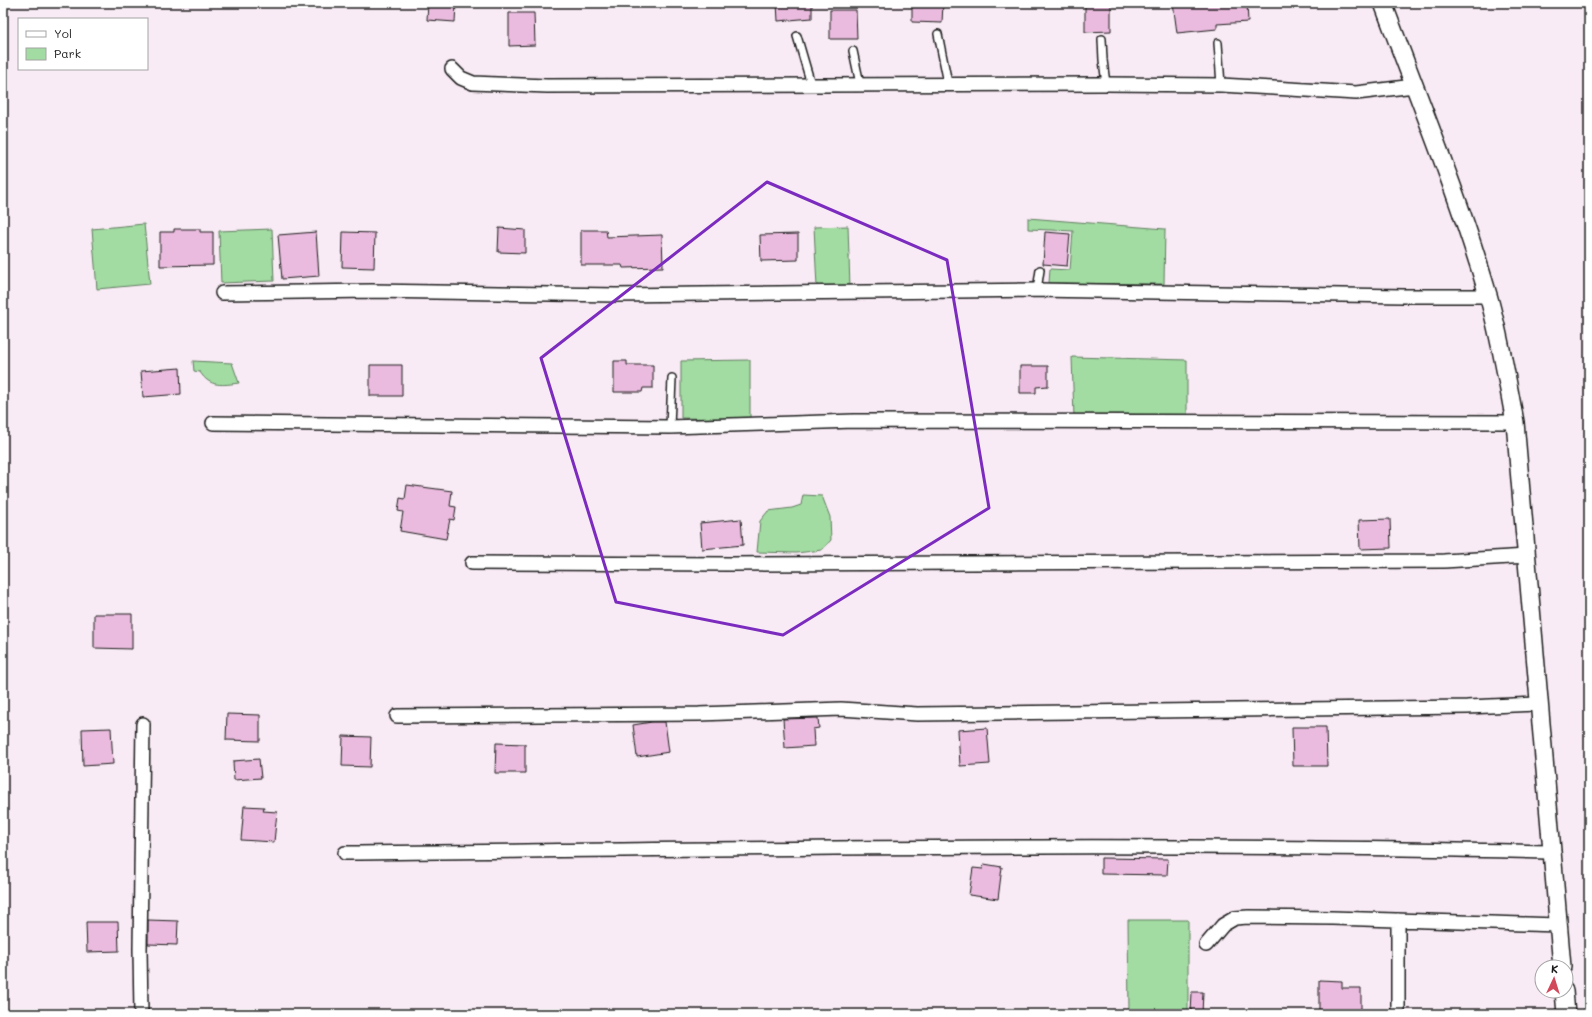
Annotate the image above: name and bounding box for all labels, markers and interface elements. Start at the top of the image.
legend [18,18,148,70]
text: Yol [54,25,72,41]
text: Park [54,45,81,61]
north arrow [1534,959,1574,999]
text: K [1551,961,1559,976]

